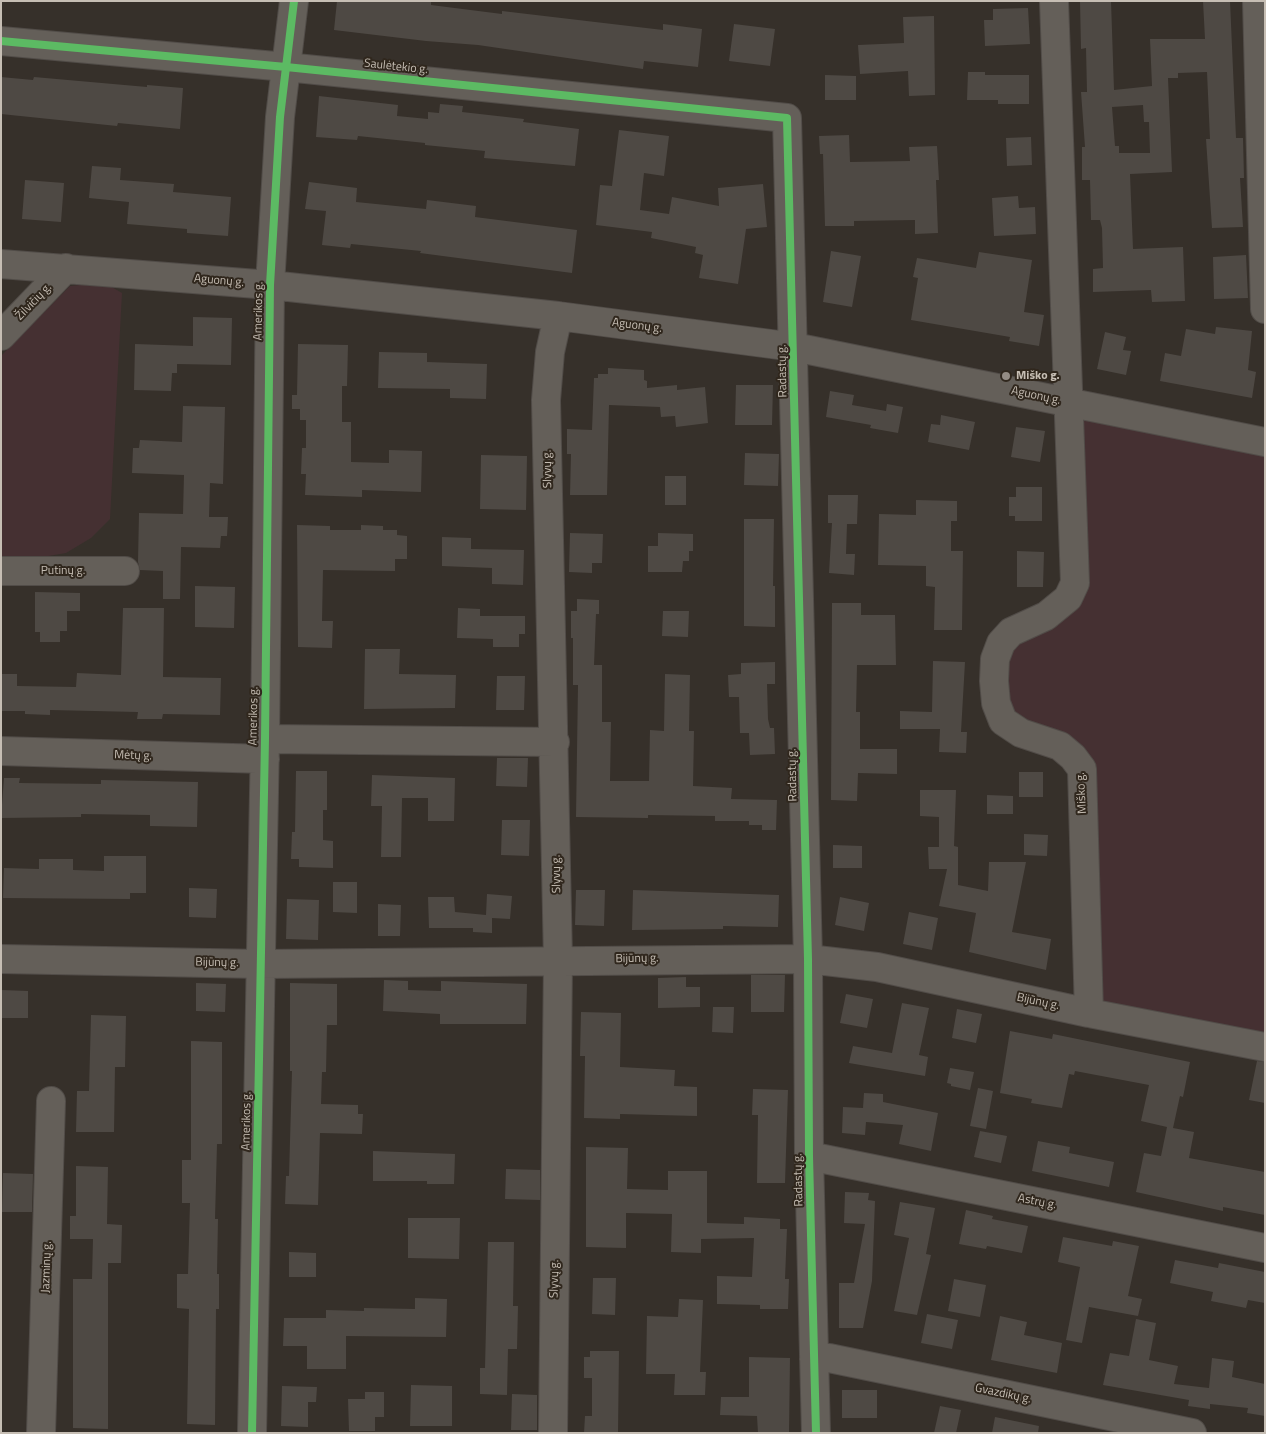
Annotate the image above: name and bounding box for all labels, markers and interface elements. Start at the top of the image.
street label: Saulėtekio g. [363,56,429,78]
street label: Aguonų g. [193,272,245,290]
street label: Žilvičių g. [13,281,55,323]
street label: Amerikos g. [251,281,267,341]
street label: Aguonų g. [611,316,663,336]
street label: Radastų g. [775,344,791,398]
place label: Miško g. [1016,369,1060,383]
marker: Miško g. [1000,370,1012,382]
street label: Aguonų g. [1010,384,1062,408]
street label: Slyvų g. [540,450,556,488]
street label: Putinų g. [41,564,85,578]
street label: Amerikos g. [246,686,262,746]
street label: Mėtų g. [114,748,152,764]
street label: Radastų g. [785,748,801,802]
street label: Miško g. [1074,772,1090,814]
street label: Slyvų g. [549,855,565,893]
street label: Bijūnų g. [615,951,659,967]
street label: Bijūnų g. [195,955,239,971]
street label: Bijūnų g. [1015,990,1061,1014]
street label: Amerikos g. [239,1091,255,1151]
street label: Radastų g. [791,1153,807,1207]
street label: Astrų g. [1017,1191,1057,1213]
street label: Jazminų g. [39,1241,55,1293]
street label: Slyvų g. [547,1260,563,1298]
street label: Gvazdikų g. [974,1381,1032,1407]

